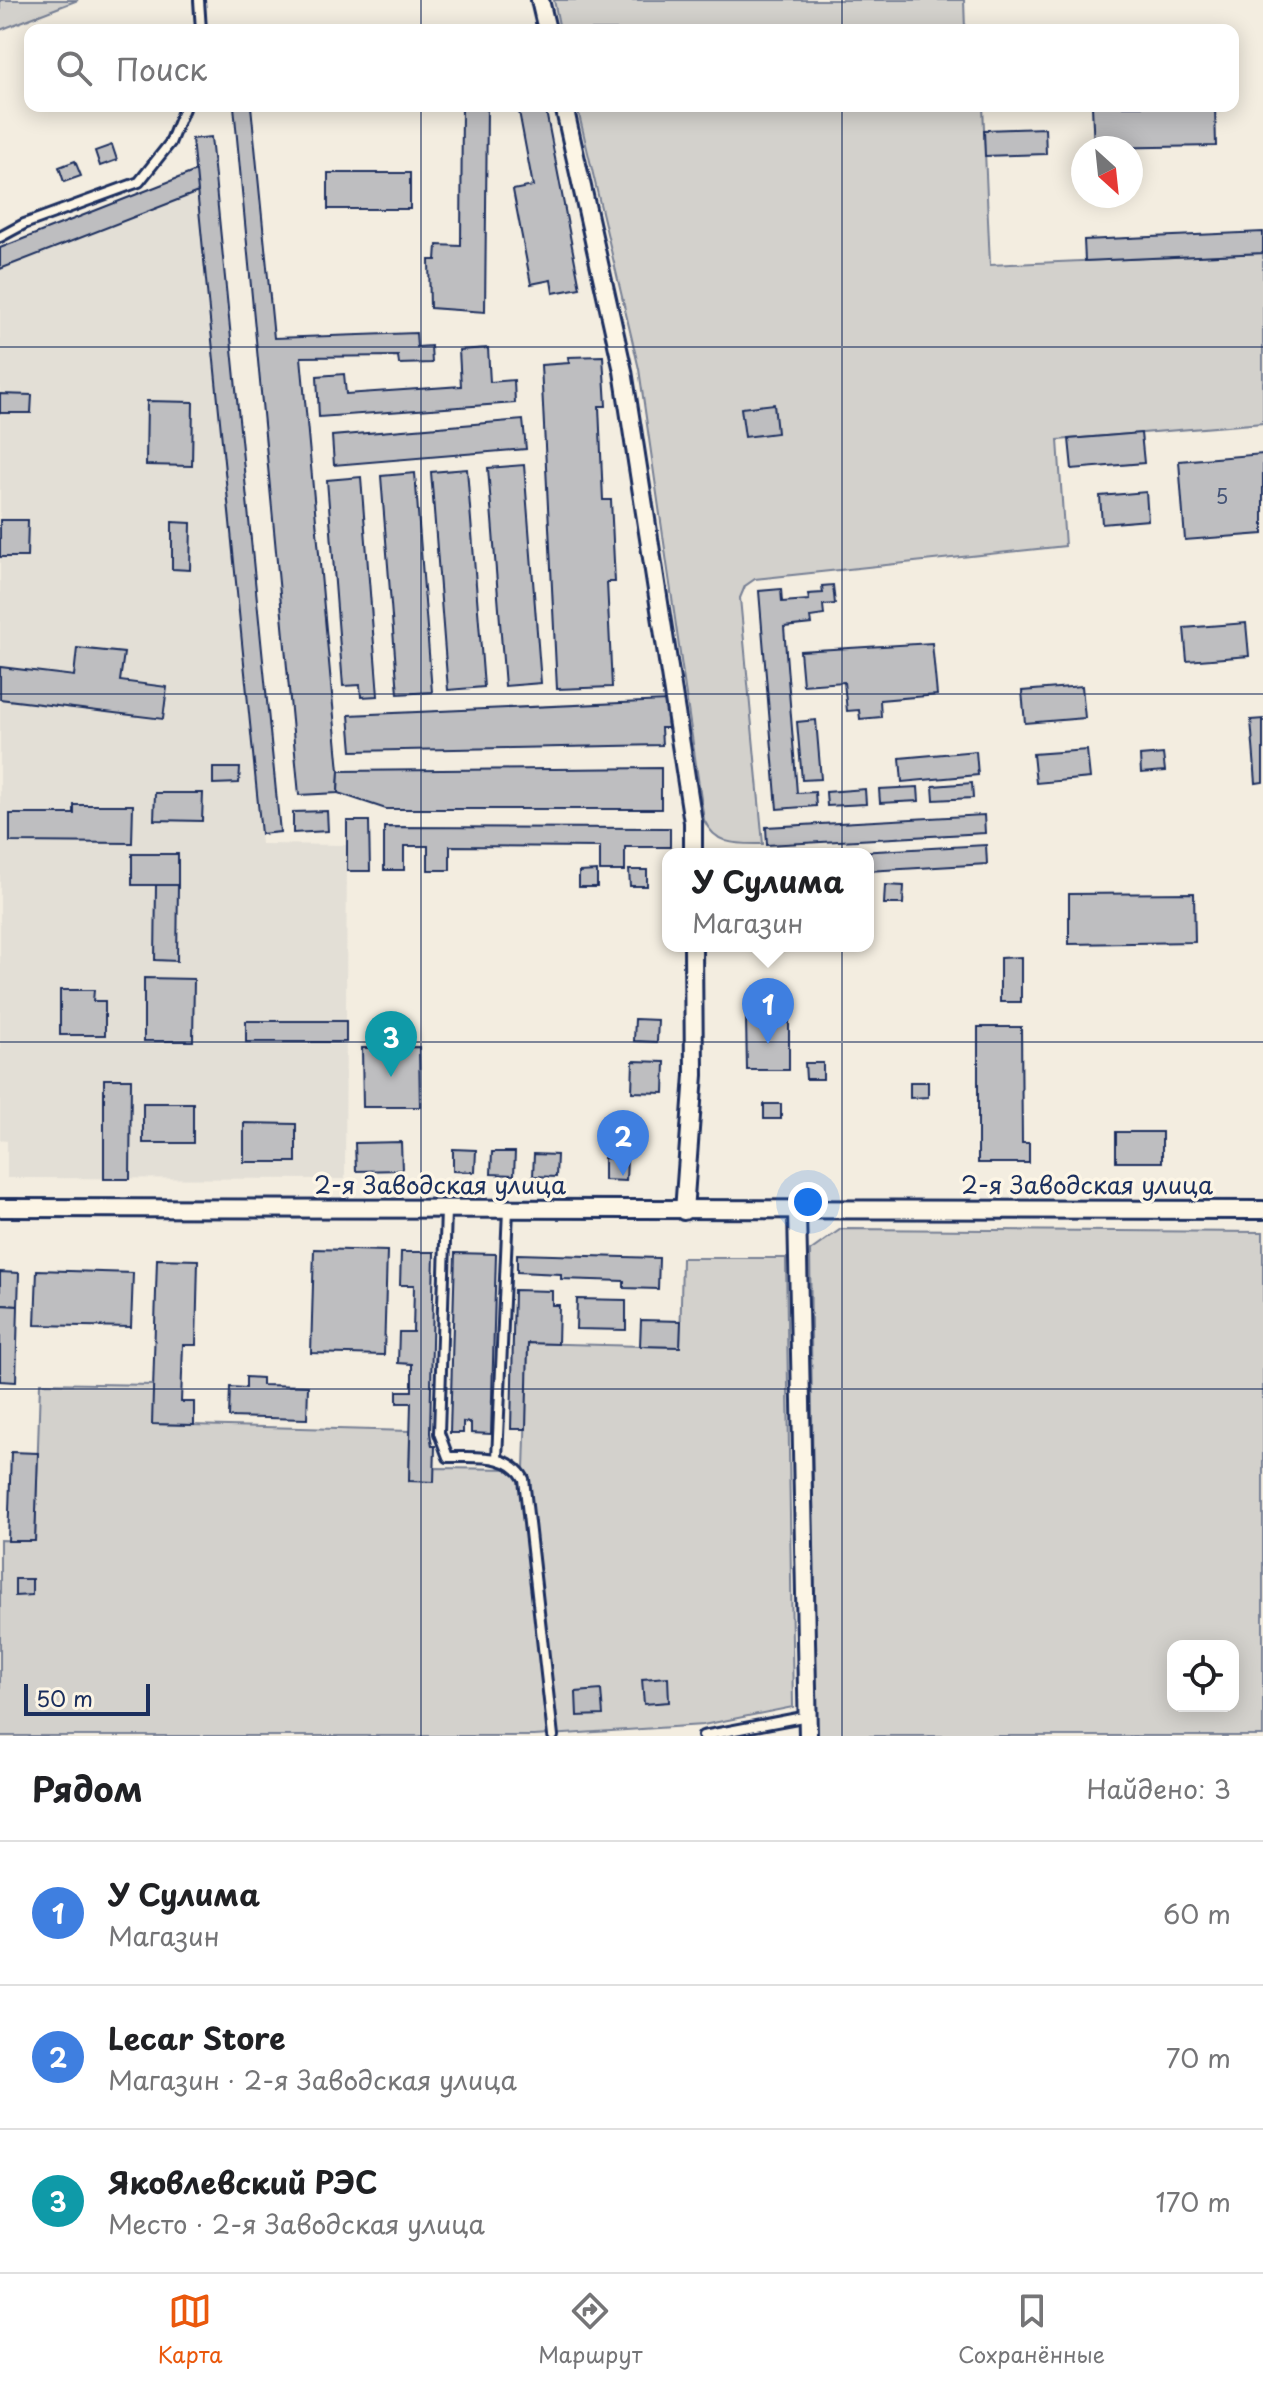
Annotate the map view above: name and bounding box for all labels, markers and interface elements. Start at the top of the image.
search box [24,24,1239,112]
icon: search [52,46,96,90]
text: Поиск [116,46,207,91]
north arrow [1071,136,1143,208]
house number: 5 [1216,481,1228,511]
popup [662,848,874,952]
text: У Сулима [692,858,844,903]
text: Магазин [692,903,803,942]
pin: 1 [742,978,794,1044]
pin: 3 [365,1011,417,1077]
pin: 2 [597,1110,649,1176]
street label: 2-я Заводская улица [314,1166,566,1202]
street label: 2-я Заводская улица [961,1166,1213,1202]
your location [788,1182,828,1222]
map controls [1167,1640,1239,1712]
button: locate [1167,1640,1239,1712]
scale bar [24,1680,150,1716]
text: 50 m [36,1681,93,1714]
text: Рядом [32,1762,143,1814]
text: Найдено: 3 [1087,1769,1231,1808]
text: У Сулима [108,1871,260,1916]
text: 1 [52,1894,64,1933]
text: 60 m [1163,1894,1231,1933]
text: Магазин [108,1916,219,1955]
text: Lecar Store [108,2015,285,2060]
text: 2 [49,2038,67,2077]
text: 70 m [1166,2038,1231,2077]
text: Магазин · 2-я Заводская улица [108,2060,517,2099]
text: Яковлевский РЭС [108,2159,377,2204]
text: 3 [49,2182,67,2221]
text: 170 m [1156,2182,1231,2221]
text: Место · 2-я Заводская улица [108,2204,485,2243]
tab: Карта [158,2289,222,2370]
tab: Маршрут [538,2289,642,2370]
tab: Сохранённые [958,2289,1105,2370]

